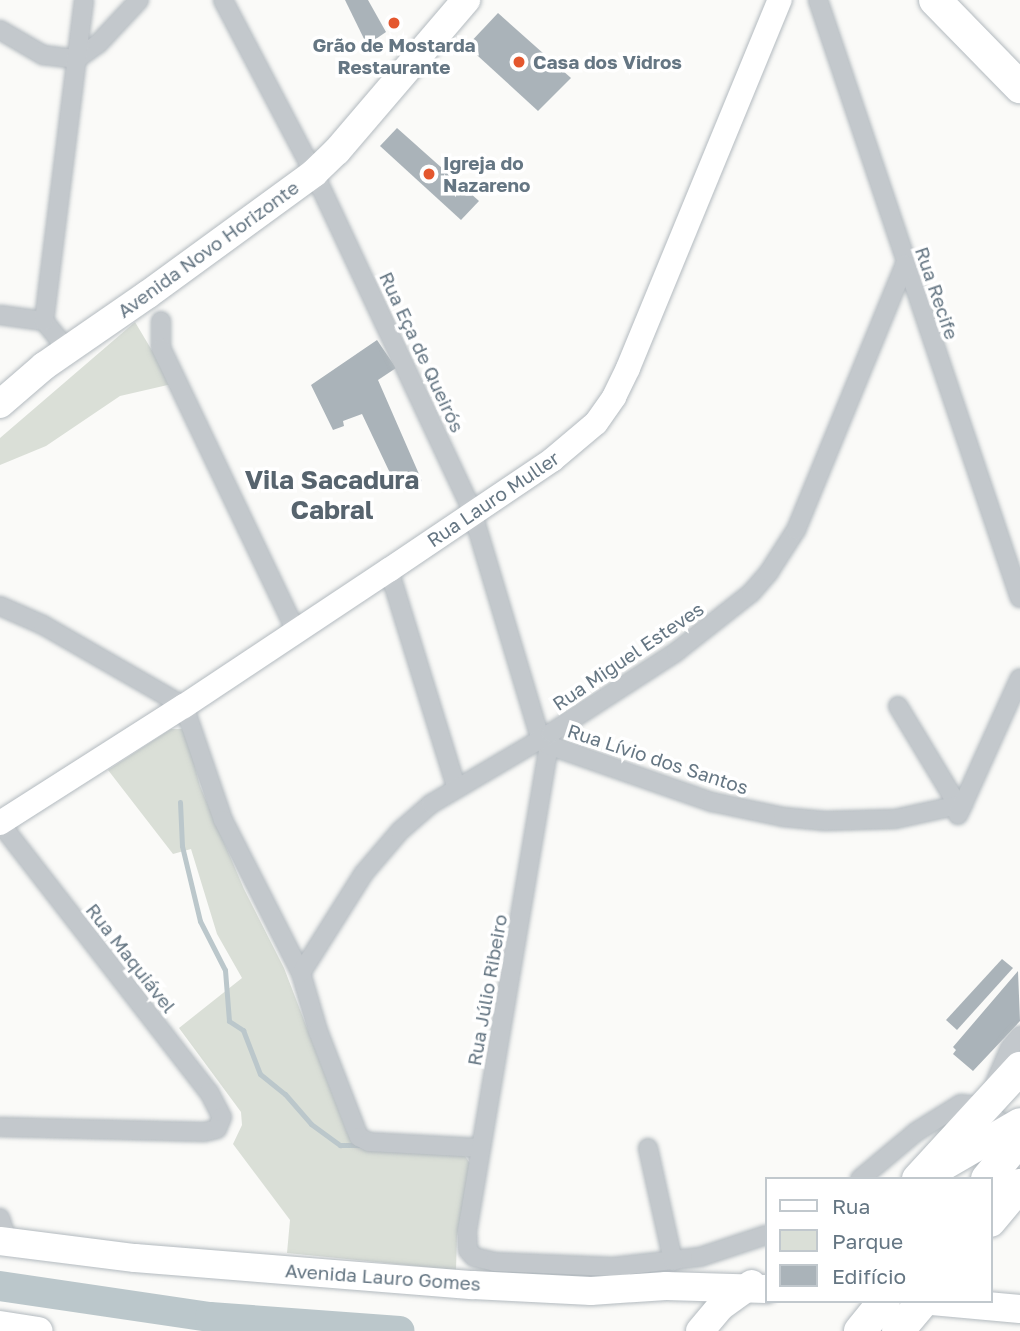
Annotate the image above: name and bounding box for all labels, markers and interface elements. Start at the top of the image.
marker: Grão de Mostarda Restaurante [386,15,402,31]
place label: Grão de Mostarda Restaurante [312,34,476,78]
place label: Casa dos Vidros [533,51,682,73]
marker: Casa dos Vidros [511,54,527,70]
place label: Igreja do Nazareno [443,152,530,196]
marker: Igreja do Nazareno [421,166,437,182]
street label: Avenida Novo Horizonte [113,176,303,322]
street label: Rua Recife [911,244,963,342]
street label: Rua Eça de Queirós [375,268,469,436]
street label: Rua Lauro Muller [423,446,563,552]
district label: Vila Sacadura Cabral [245,464,419,526]
street label: Rua Miguel Esteves [548,597,708,715]
street label: Rua Lívio dos Santos [565,719,751,799]
street label: Rua Maquiável [81,899,181,1017]
street label: Rua Júlio Ribeiro [462,913,512,1067]
legend [764,1177,992,1303]
text: Rua [832,1193,870,1219]
text: Parque [832,1228,903,1254]
street label: Avenida Lauro Gomes [284,1259,482,1295]
text: Edifício [832,1263,906,1289]

